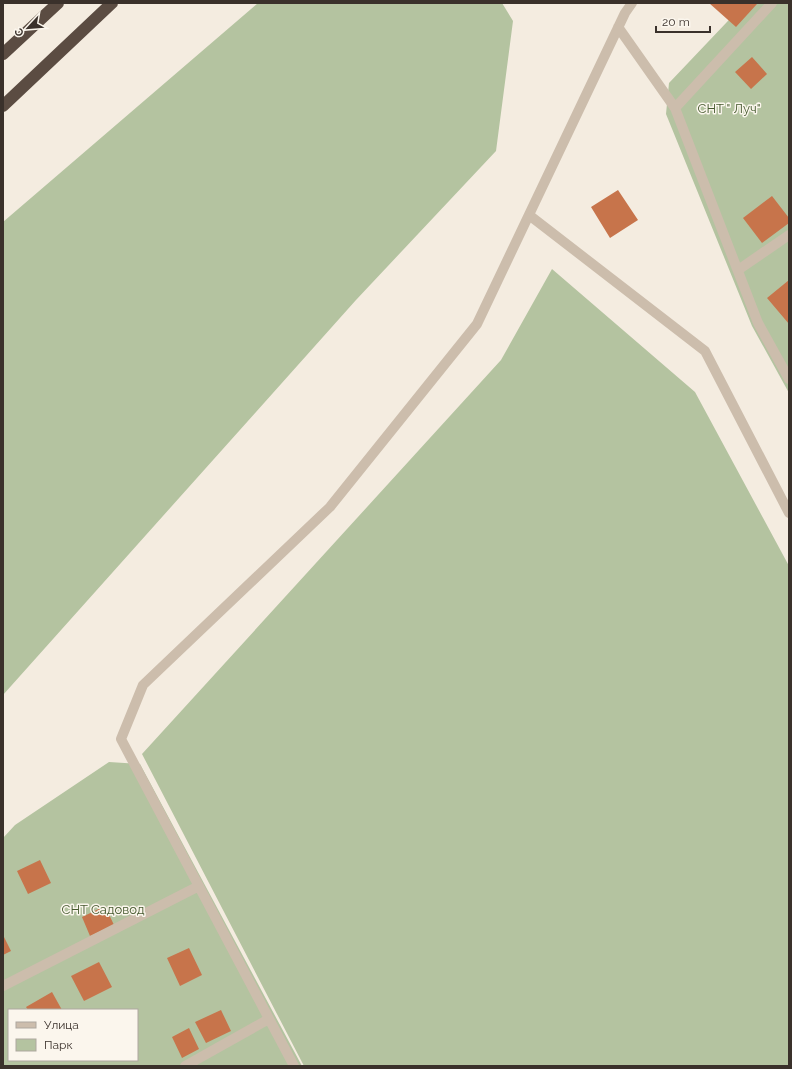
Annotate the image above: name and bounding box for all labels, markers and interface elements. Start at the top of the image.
north arrow [8,8,48,48]
scale bar [656,8,710,34]
text: 20 m [662,15,690,29]
text: С [12,26,27,38]
park label: СНТ " Луч" [698,101,760,116]
park label: СНТ Садовод [62,902,145,917]
legend [8,1009,138,1061]
text: Улица [44,1018,79,1032]
text: Парк [44,1038,73,1052]

